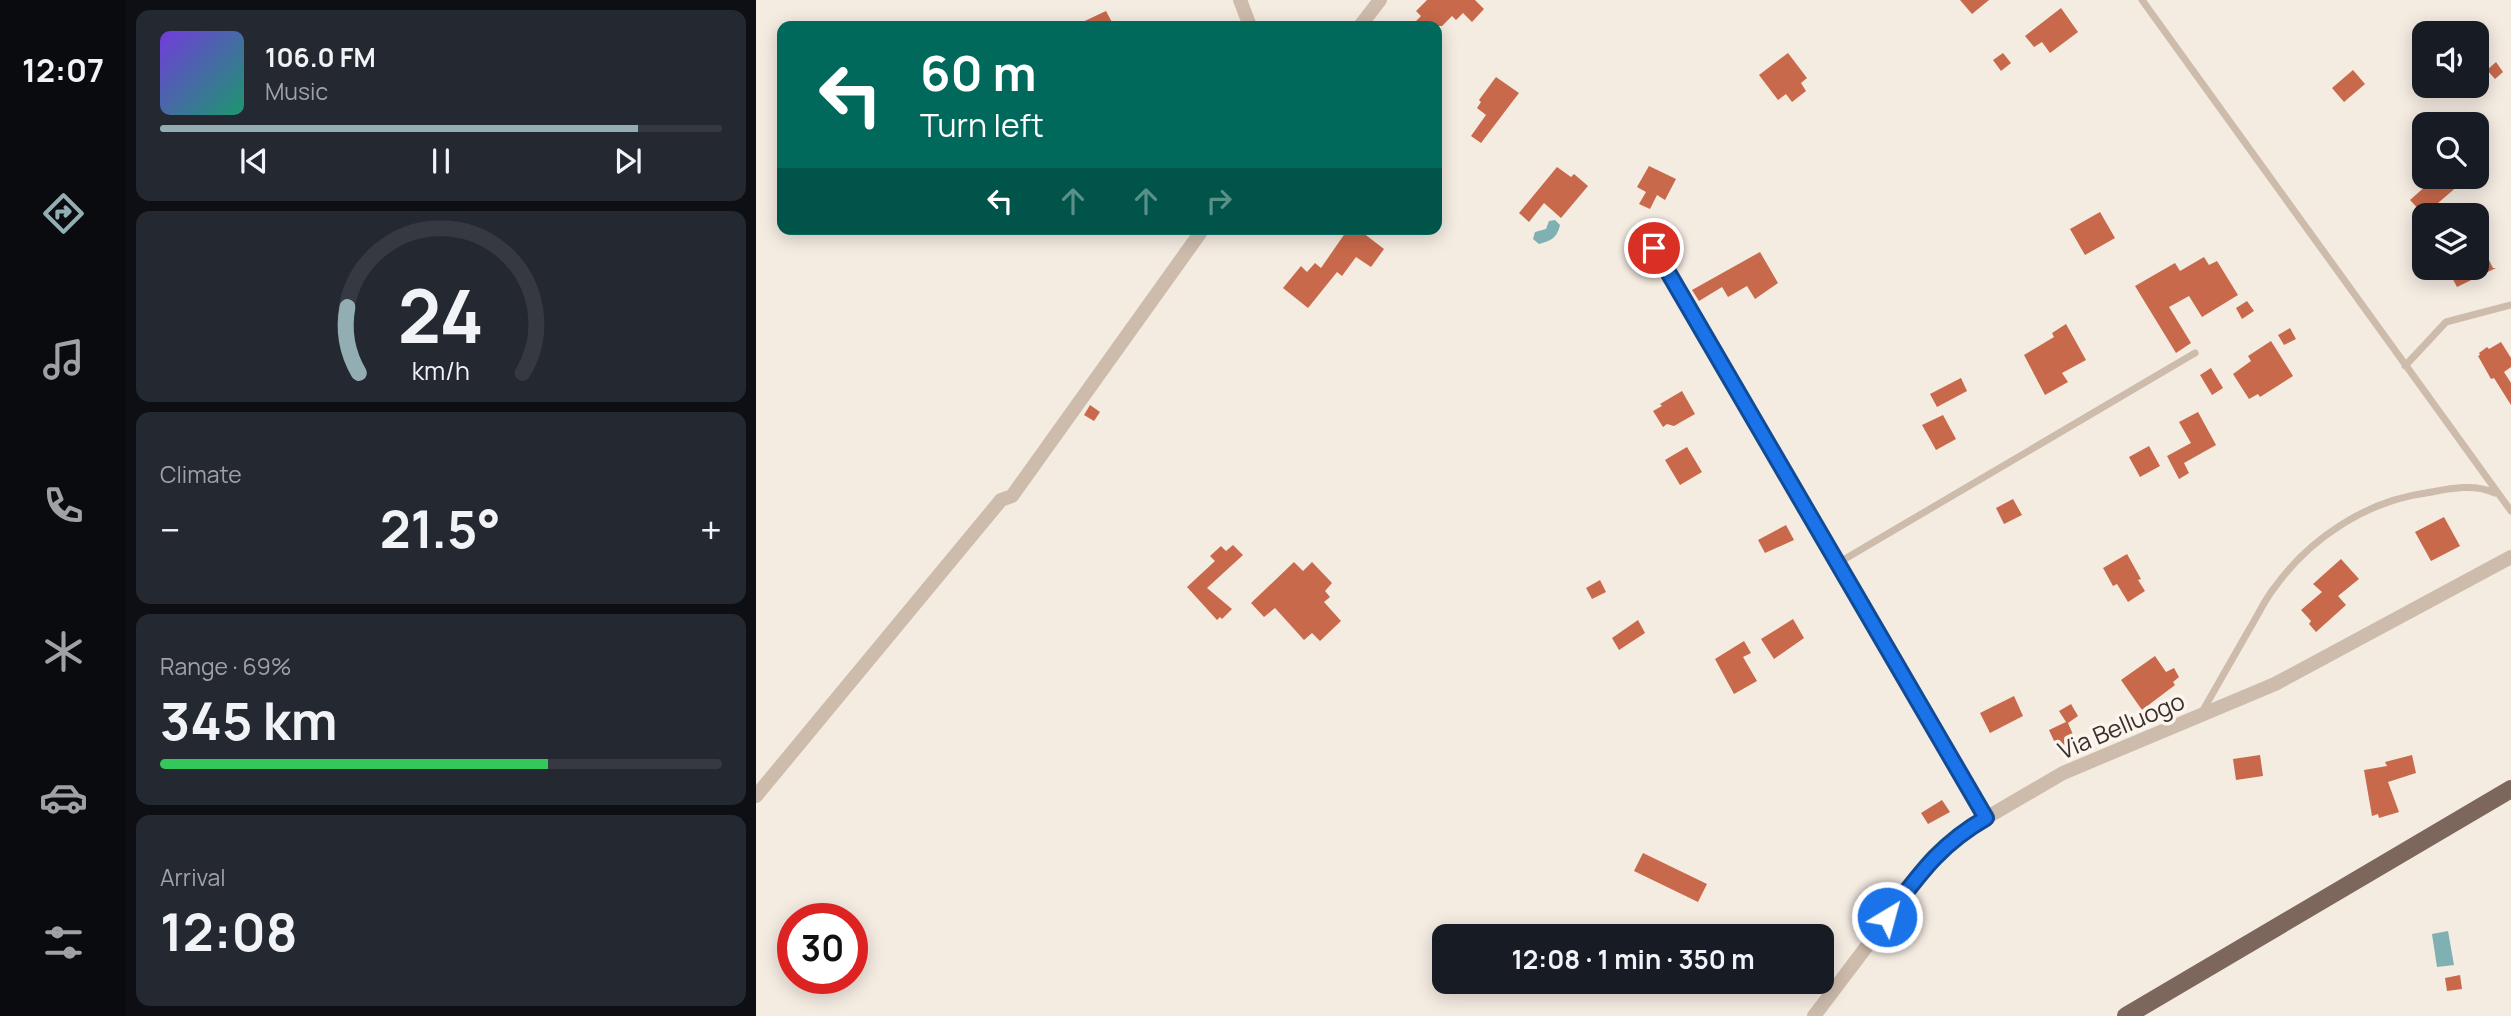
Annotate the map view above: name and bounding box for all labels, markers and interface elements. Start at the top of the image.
map controls [2412,21,2489,280]
button: sound [2412,21,2489,98]
text: 106.0 FM [265,39,376,75]
text: 60 m [920,39,1037,106]
text: 12:07 [22,48,104,92]
icon: left [805,49,896,140]
text: Music [265,75,328,107]
text: Turn left [920,103,1044,147]
button: search [2412,112,2489,189]
icon: previous [235,142,273,180]
icon: pause [422,142,460,180]
icon: next [609,142,647,180]
icon: left [981,182,1019,220]
icon: ahead [1054,182,1092,220]
icon: ahead [1127,182,1165,220]
icon: right [1200,182,1238,220]
icon: directions [39,189,88,238]
button: layers [2412,203,2489,280]
pin [1624,218,1684,278]
icon: arrive [1635,229,1673,267]
text: 24 [398,265,484,365]
icon: music [39,335,88,384]
text: km/h [412,353,470,388]
text: Climate [160,458,242,490]
icon: phone [39,481,88,530]
text: 21.5° [380,493,501,564]
text: − [160,503,181,555]
text: + [700,503,722,555]
icon: climate [39,627,88,676]
text: Range · 69% [160,650,291,682]
street label: Via Belluogo [2053,684,2189,766]
text: 345 km [160,685,337,756]
icon: car [39,773,88,822]
text: Arrival [160,861,226,893]
position arrow [1850,880,1924,954]
text: 12:08 [160,896,298,967]
speed limit sign: 30 [777,903,868,994]
icon: filters [39,918,88,967]
text: 12:08 · 1 min · 350 m [1511,941,1755,977]

